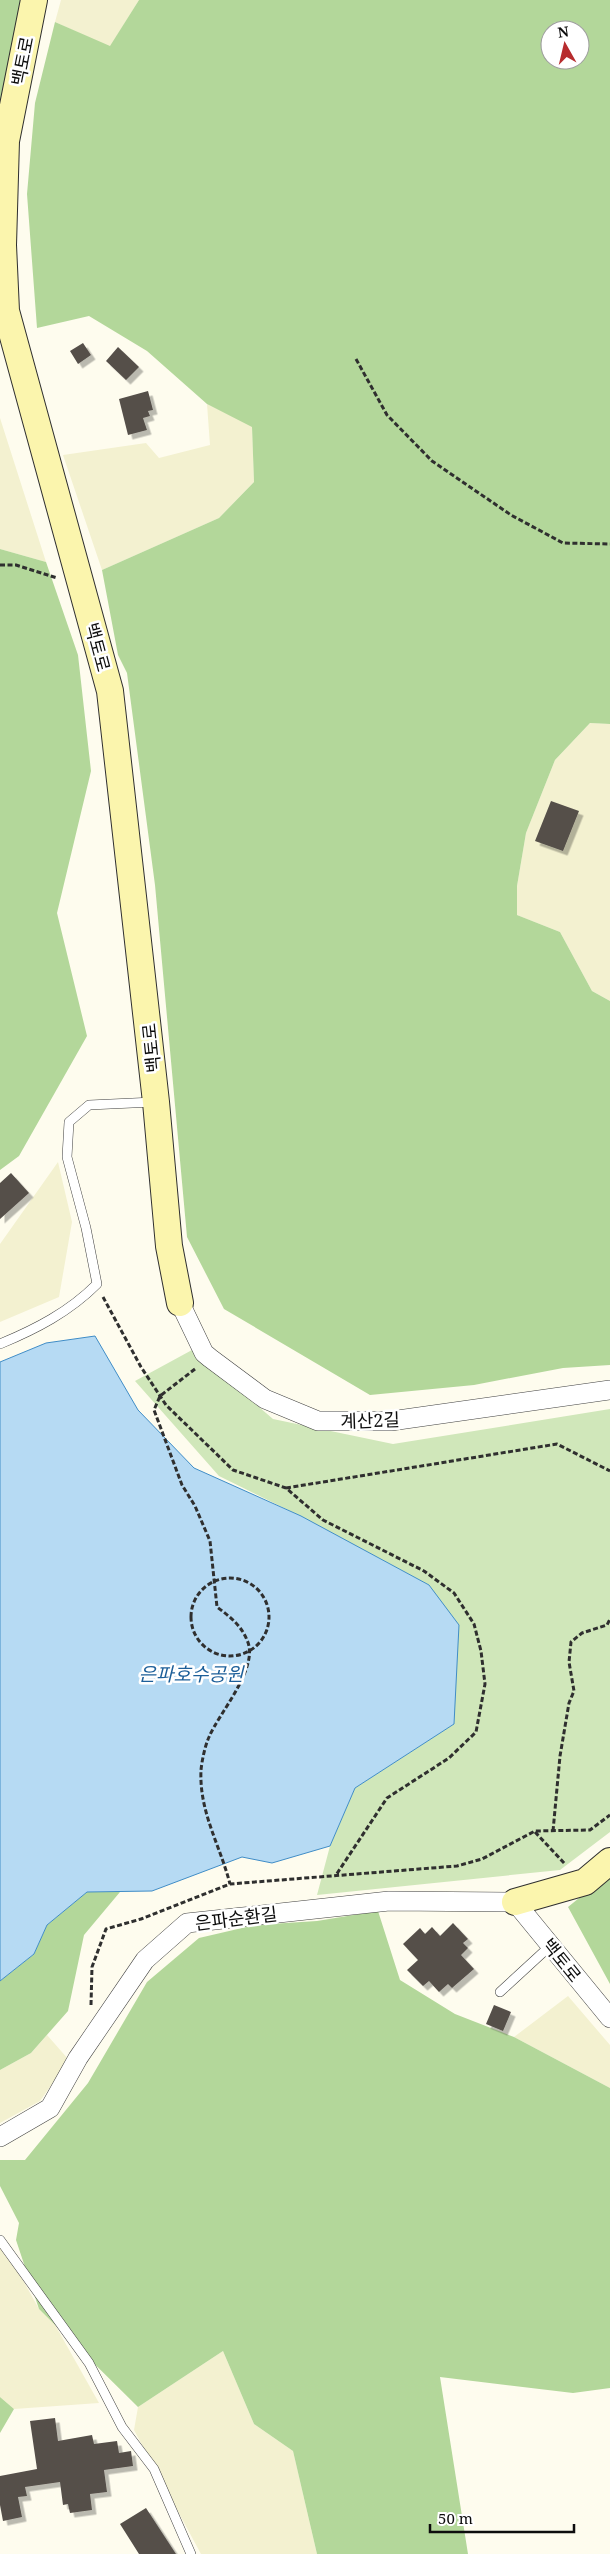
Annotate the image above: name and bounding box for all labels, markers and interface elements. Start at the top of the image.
north arrow [540,20,590,70]
text: N [556,21,570,42]
street label: 백토로 [5,34,39,88]
street label: 백토로 [80,620,116,674]
street label: 백토로 [136,1022,166,1074]
street label: 계산2길 [340,1407,400,1433]
water label: 은파호수공원 [139,1661,245,1687]
street label: 은파순환길 [193,1901,279,1935]
street label: 백토로 [537,1933,587,1987]
scale bar [430,2502,574,2534]
text: 50 m [438,2508,473,2528]

